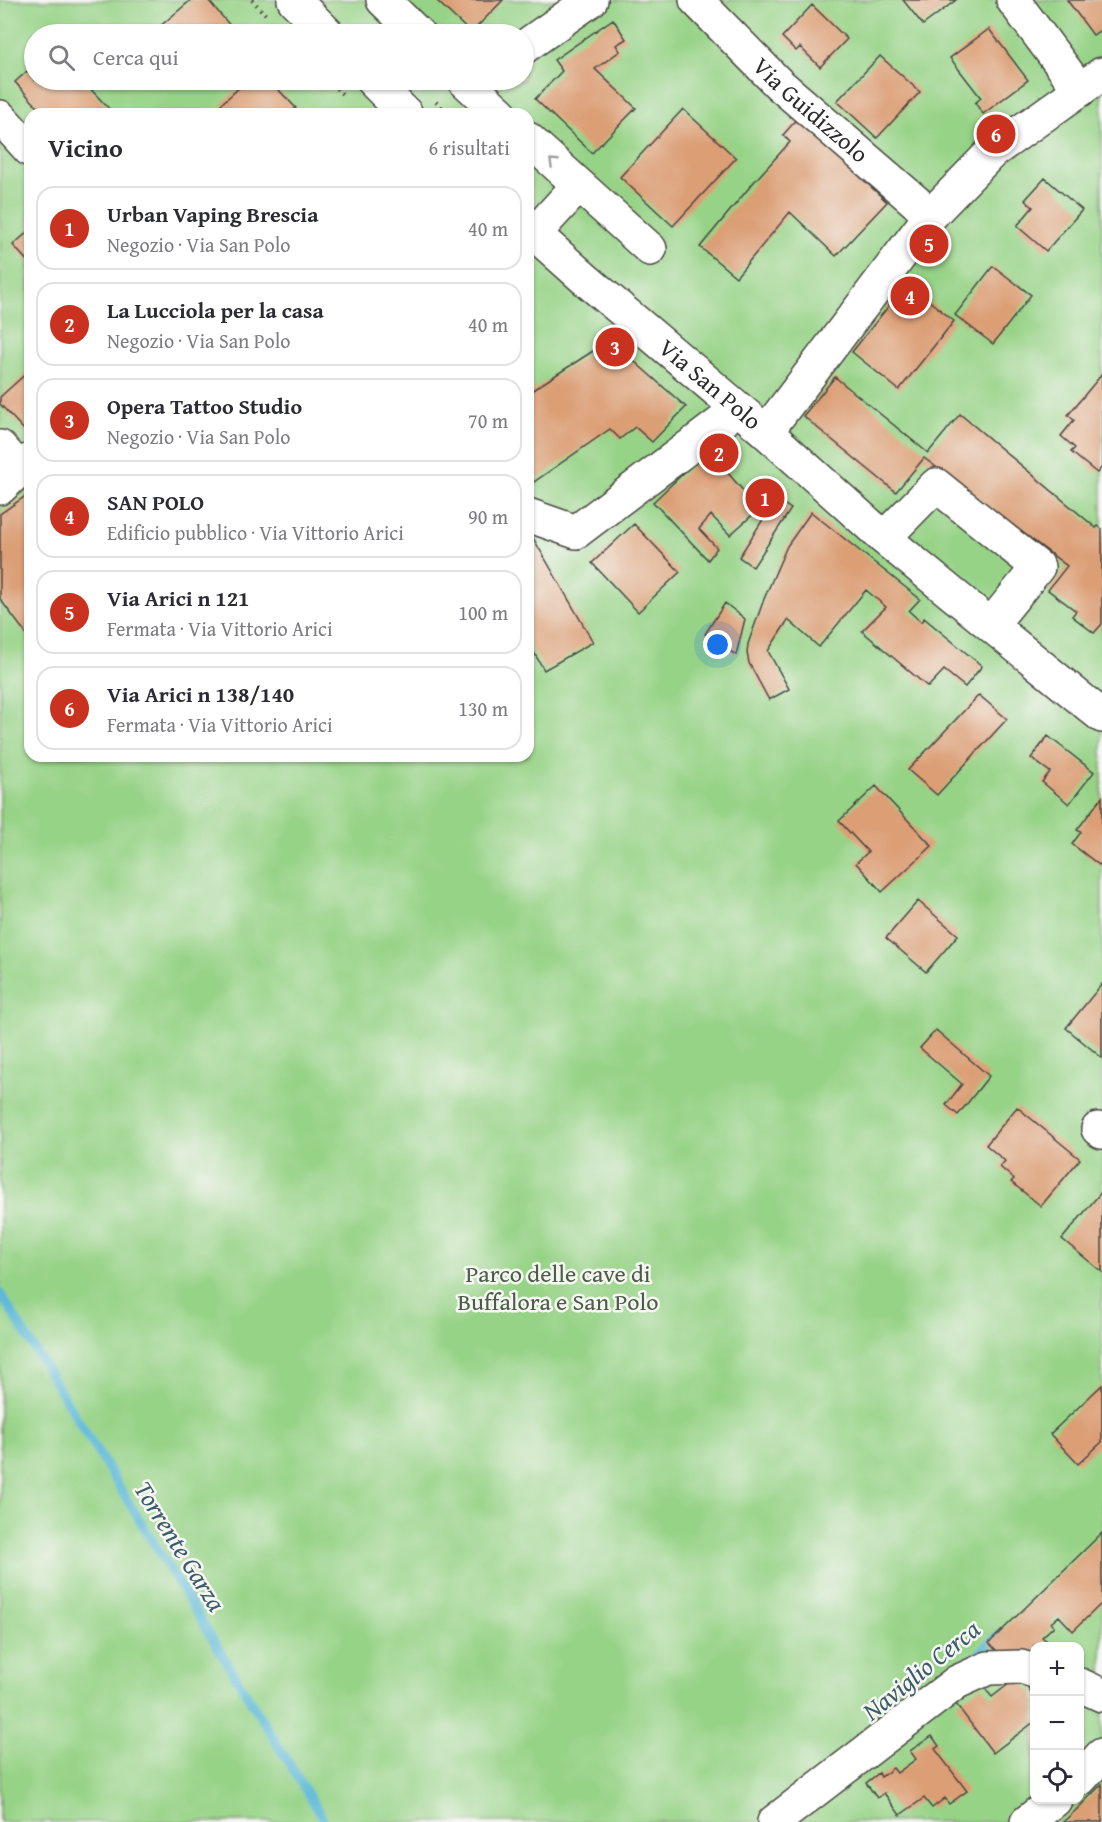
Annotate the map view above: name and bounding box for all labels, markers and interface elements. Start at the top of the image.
search box [24,24,534,90]
icon: search [45,41,78,74]
text: Cerca qui [93,41,179,73]
street label: Via Guidizzolo [745,49,877,171]
pin: 6 [976,112,1016,156]
text: Vicino [48,128,123,167]
text: 6 risultati [429,133,510,162]
one-way arrow [549,158,560,169]
text: Urban Vaping Brescia [107,198,318,230]
text: 1 [64,214,75,243]
text: 40 m [468,214,508,243]
pin: 5 [910,222,948,266]
text: Negozio · Via San Polo [107,230,291,259]
pin: 4 [890,274,930,318]
text: La Lucciola per la casa [107,294,324,326]
text: 2 [64,310,75,339]
text: 40 m [468,310,508,339]
pin: 3 [596,324,634,370]
text: Negozio · Via San Polo [107,326,291,355]
street label: Via San Polo [651,330,769,438]
text: Opera Tattoo Studio [107,390,302,422]
text: 3 [64,406,75,435]
text: 70 m [468,406,508,435]
text: Negozio · Via San Polo [107,422,291,451]
pin: 2 [700,430,738,476]
pin: 1 [746,476,784,520]
text: SAN POLO [107,486,204,518]
text: 4 [64,502,75,531]
text: 90 m [468,502,508,531]
text: Edificio pubblico · Via Vittorio Arici [107,518,404,547]
text: Via Arici n 121 [107,582,250,614]
text: 5 [64,598,75,627]
text: 100 m [458,598,508,627]
text: Fermata · Via Vittorio Arici [107,614,333,643]
your location [703,630,732,659]
text: Via Arici n 138/140 [107,678,294,710]
text: 6 [64,694,75,723]
text: 130 m [458,694,508,723]
text: Fermata · Via Vittorio Arici [107,710,333,739]
park label: Parco delle cave di Buffalora e San Polo [457,1256,659,1319]
water label: Torrente Garza [125,1473,236,1619]
water label: Naviglio Cerca [852,1610,988,1730]
map controls [1030,1642,1084,1804]
button: + [1030,1642,1084,1696]
button: − [1030,1696,1084,1750]
button: locate [1030,1750,1084,1804]

